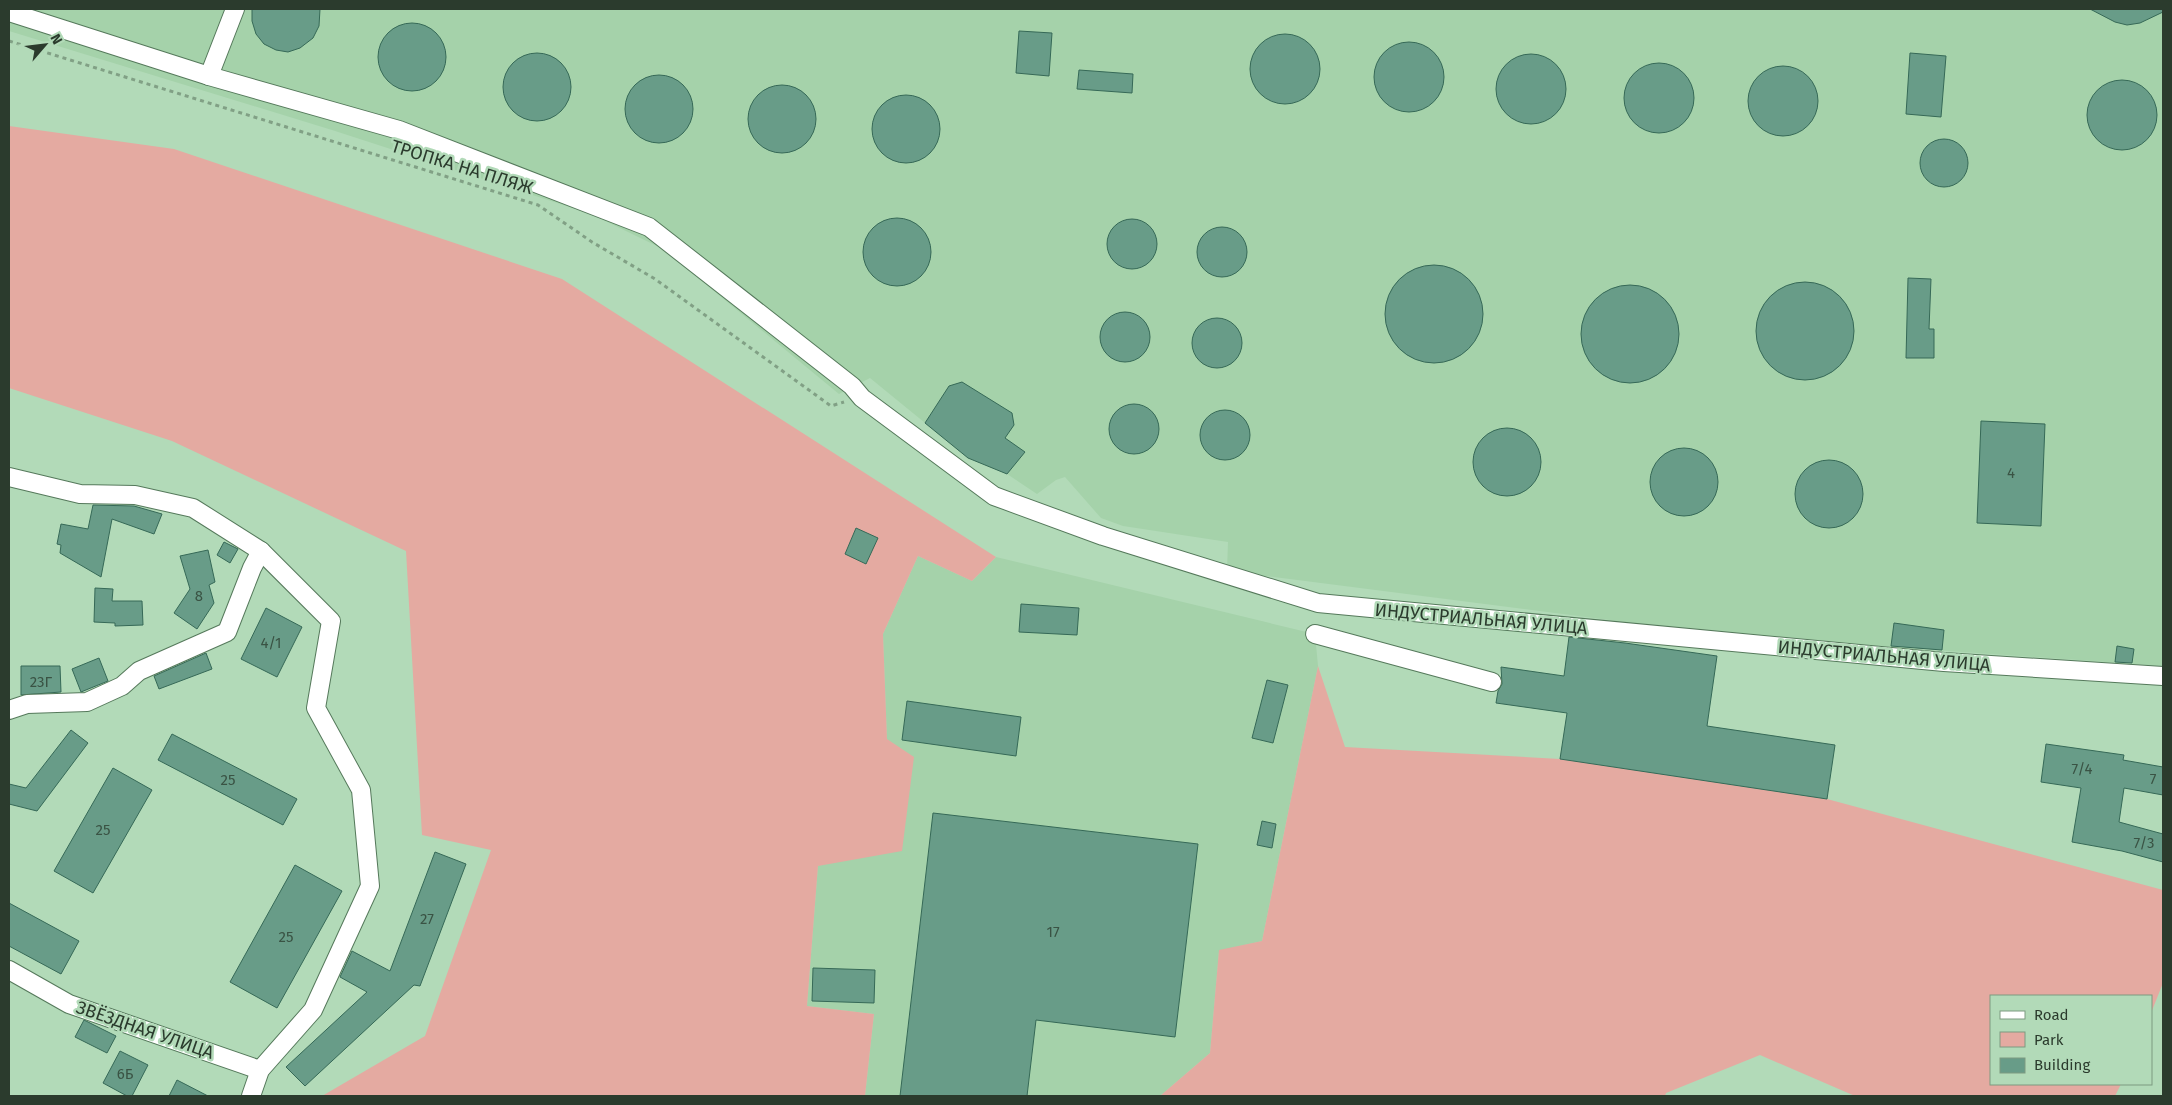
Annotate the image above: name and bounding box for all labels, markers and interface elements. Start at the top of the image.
north arrow [20,20,70,70]
text: N [46,31,66,47]
street label: ТРОПКА НА ПЛЯЖ [388,135,536,199]
house number: 4 [2007,464,2015,482]
house number: 8 [195,587,203,605]
street label: ИНДУСТРИАЛЬНАЯ УЛИЦА [1374,599,1589,639]
house number: 4/1 [260,634,282,652]
street label: ИНДУСТРИАЛЬНАЯ УЛИЦА [1777,636,1992,676]
house number: 23Г [30,673,53,691]
house number: 7/4 [2071,760,2093,778]
house number: 7 [2150,770,2157,788]
house number: 25 [221,771,235,789]
house number: 25 [96,821,110,839]
house number: 7/3 [2134,834,2154,852]
house number: 27 [420,910,434,928]
house number: 17 [1046,923,1060,941]
house number: 25 [279,928,293,946]
legend [1990,995,2152,1085]
street label: ЗВЁЗДНАЯ УЛИЦА [73,996,217,1064]
text: Road [2034,1006,2069,1024]
text: Park [2034,1031,2064,1049]
text: Building [2034,1056,2090,1074]
house number: 6Б [117,1065,134,1083]

